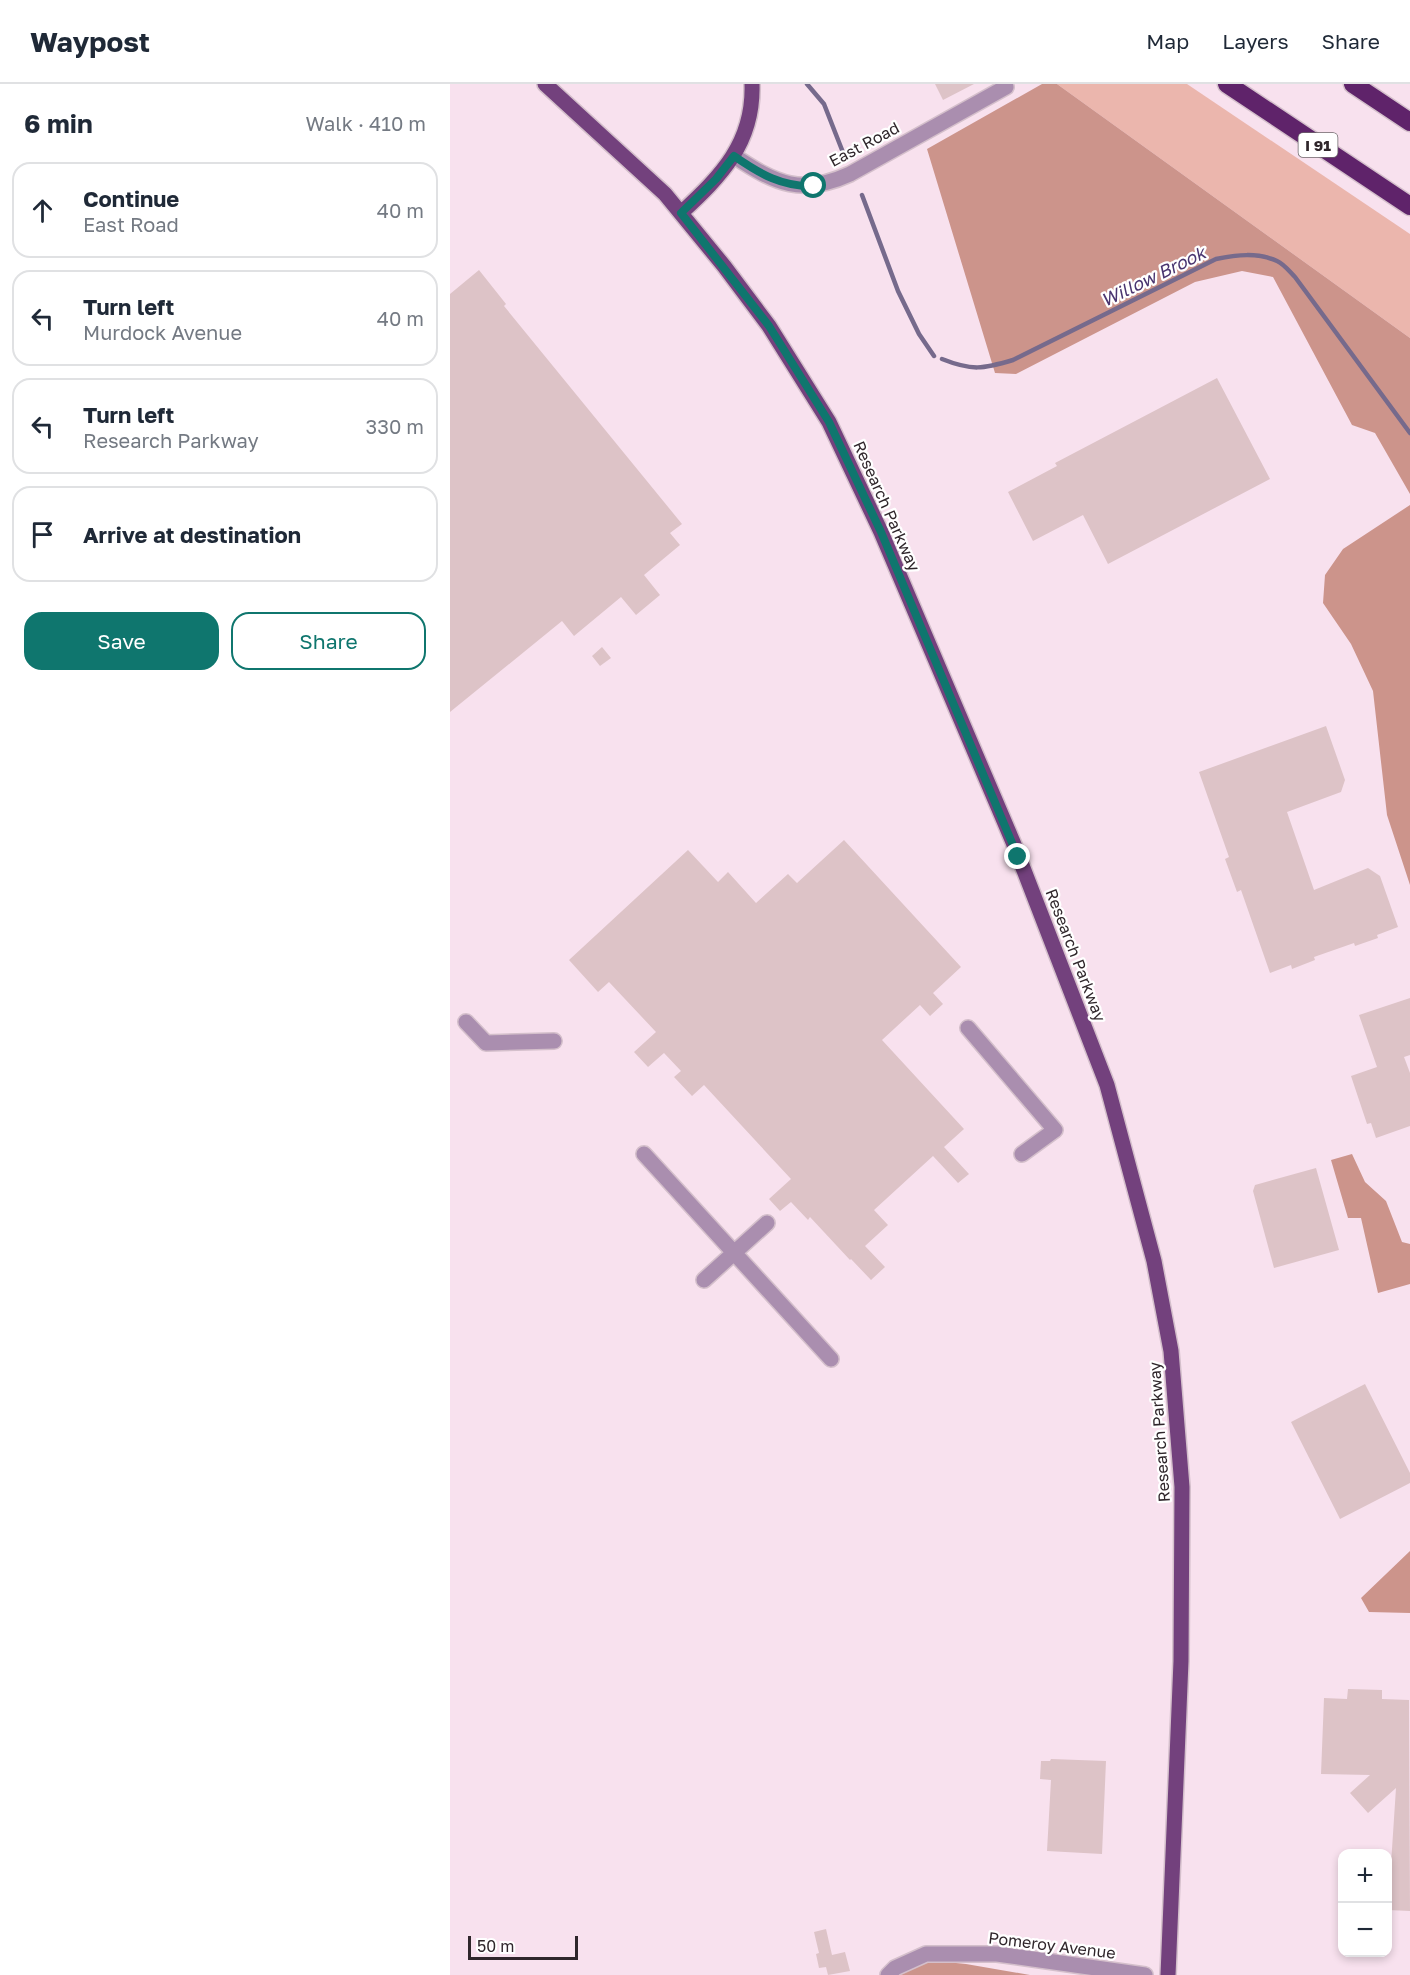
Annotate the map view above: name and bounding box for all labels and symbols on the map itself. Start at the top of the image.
street label: East Road [825,117,903,171]
road number: I 91 [1298,133,1338,157]
route start [800,172,826,198]
water label: Willow Brook [1097,240,1211,311]
street label: Research Parkway [849,438,925,574]
route end [1004,843,1030,869]
street label: Research Parkway [1041,886,1111,1024]
street label: Research Parkway [1144,1361,1174,1503]
street label: Pomeroy Avenue [987,1927,1117,1963]
scale bar [468,1933,578,1960]

